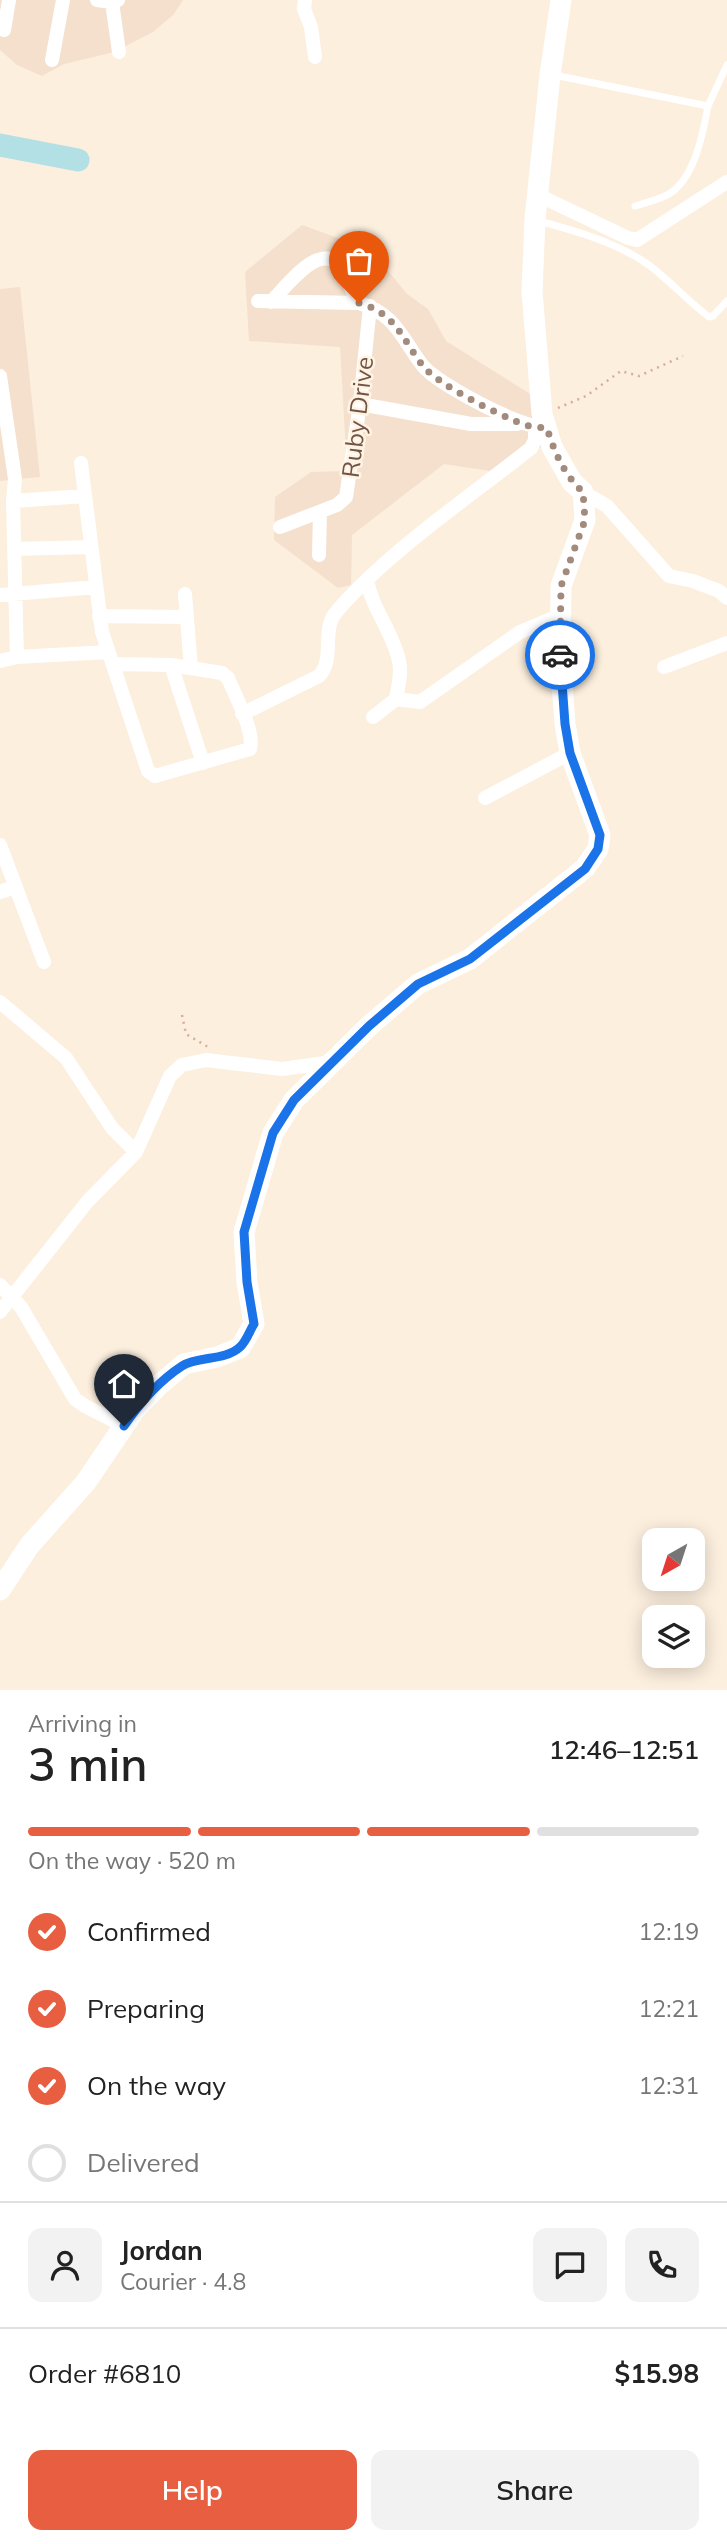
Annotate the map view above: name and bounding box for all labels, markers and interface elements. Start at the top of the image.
pin [329,231,389,303]
icon: bag [340,242,378,280]
street label: Ruby Drive [335,355,379,479]
courier [525,620,595,690]
icon: car [541,636,579,674]
pin [94,1354,154,1426]
icon: home [105,1365,143,1403]
north arrow [642,1528,705,1591]
map controls [642,1528,705,1668]
button: layers [642,1605,705,1668]
text: Arriving in [28,1709,137,1738]
text: 12:46–12:51 [549,1733,699,1766]
text: 3 min [28,1735,147,1793]
text: On the way · 520 m [28,1846,236,1875]
icon: check [28,1913,66,1951]
text: Confirmed [87,1915,211,1948]
text: 12:19 [639,1917,699,1946]
icon: check [28,1990,66,2028]
text: Preparing [87,1992,205,2025]
text: 12:21 [639,1994,699,2023]
icon: check [28,2067,66,2105]
text: On the way [87,2069,226,2102]
text: 12:31 [639,2071,699,2100]
text: Delivered [87,2146,200,2179]
button: person [28,2228,102,2302]
button: chat [533,2228,607,2302]
button: phone [625,2228,699,2302]
text: Jordan [120,2234,203,2267]
text: Courier · 4.8 [120,2267,246,2296]
text: Order #6810 [28,2357,181,2390]
text: $15.98 [615,2357,699,2390]
button: Help [28,2450,357,2530]
button: Share [371,2450,699,2530]

